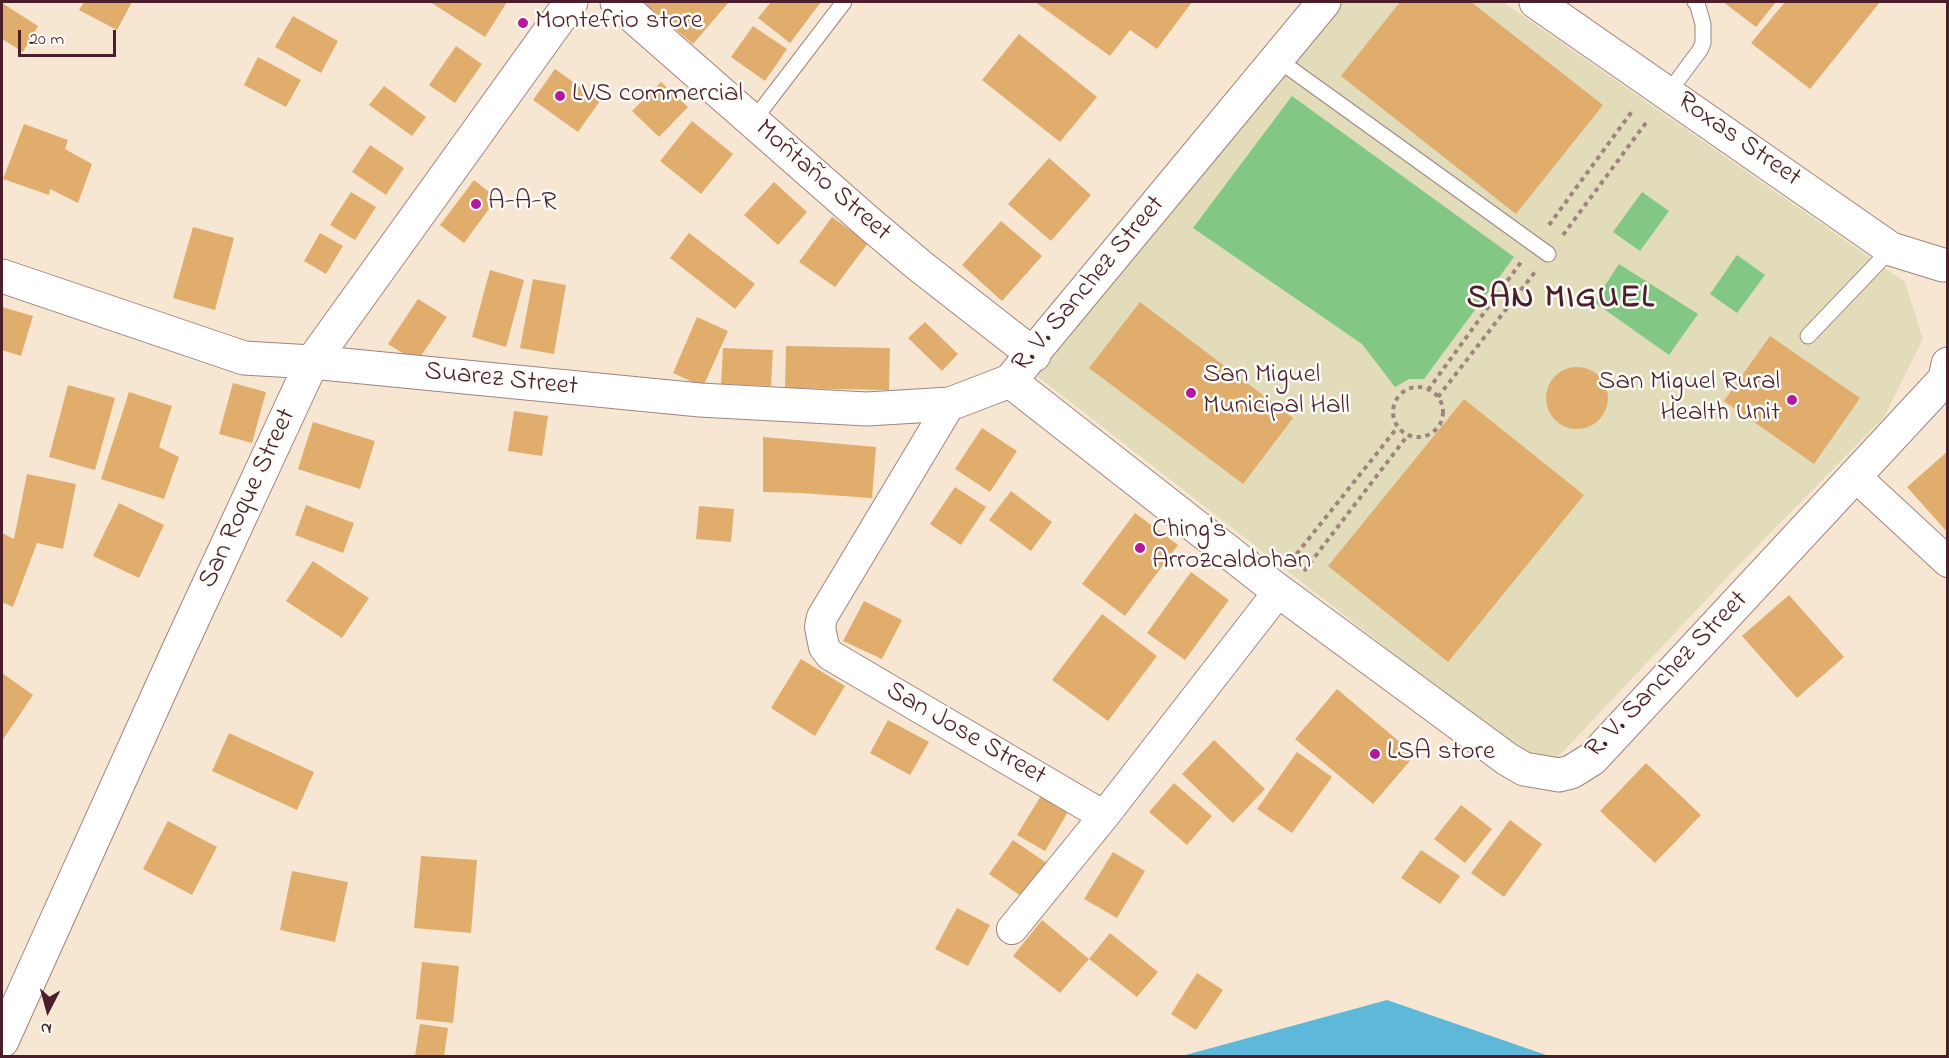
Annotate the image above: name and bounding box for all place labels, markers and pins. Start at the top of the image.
place label: Montefrio store [535,7,703,39]
marker: Montefrio store [516,16,530,30]
place label: LVS commercial [572,80,743,112]
marker: LVS commercial [553,89,567,103]
place label: A-A-R [488,188,556,220]
marker: A-A-R [469,197,483,211]
place label: San Miguel Municipal Hall [1203,361,1350,424]
place label: San Miguel Rural Health Unit [1598,368,1780,431]
marker: San Miguel Municipal Hall [1184,386,1198,400]
marker: San Miguel Rural Health Unit [1785,393,1799,407]
place label: Ching's Arrozcaldohan [1152,516,1311,579]
marker: Ching's Arrozcaldohan [1133,541,1147,555]
place label: LSA store [1387,738,1495,770]
marker: LSA store [1368,747,1382,761]

